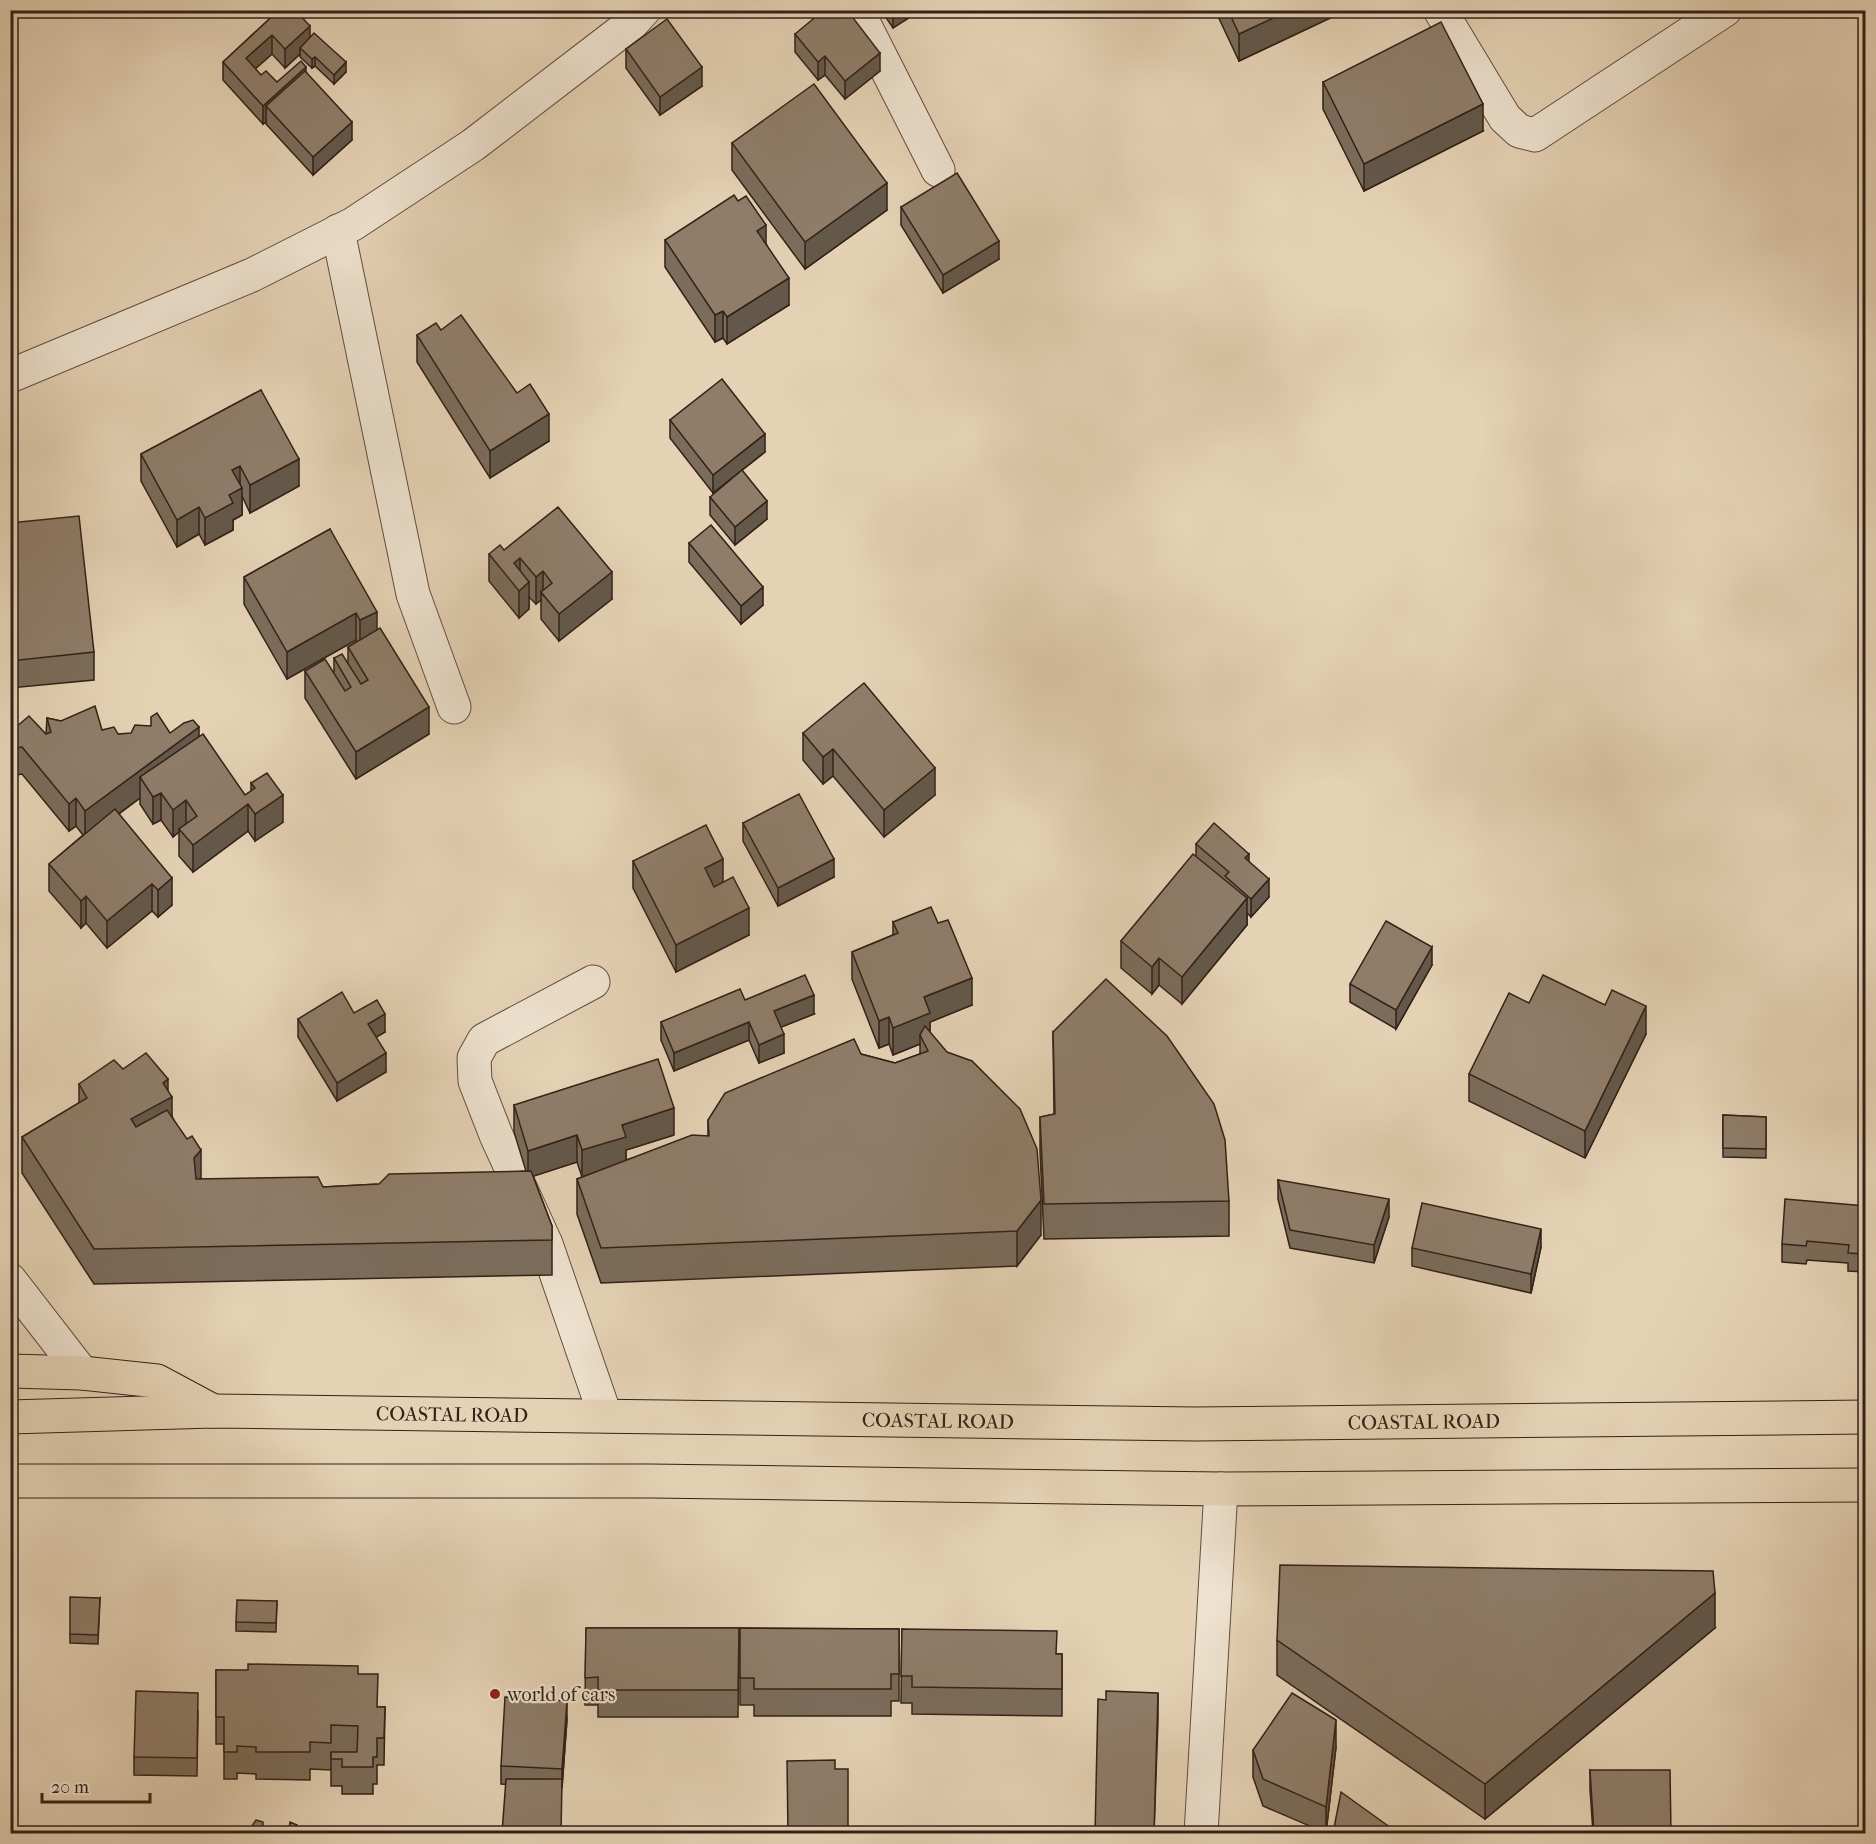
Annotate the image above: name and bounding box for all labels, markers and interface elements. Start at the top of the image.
street label: COASTAL ROAD [376,1402,528,1427]
street label: COASTAL ROAD [862,1409,1014,1434]
street label: COASTAL ROAD [1348,1410,1500,1434]
place label: world of cars [506,1683,615,1706]
marker: world of cars [488,1687,502,1701]
scale bar [42,1766,150,1804]
text: 20 m [51,1777,89,1798]

